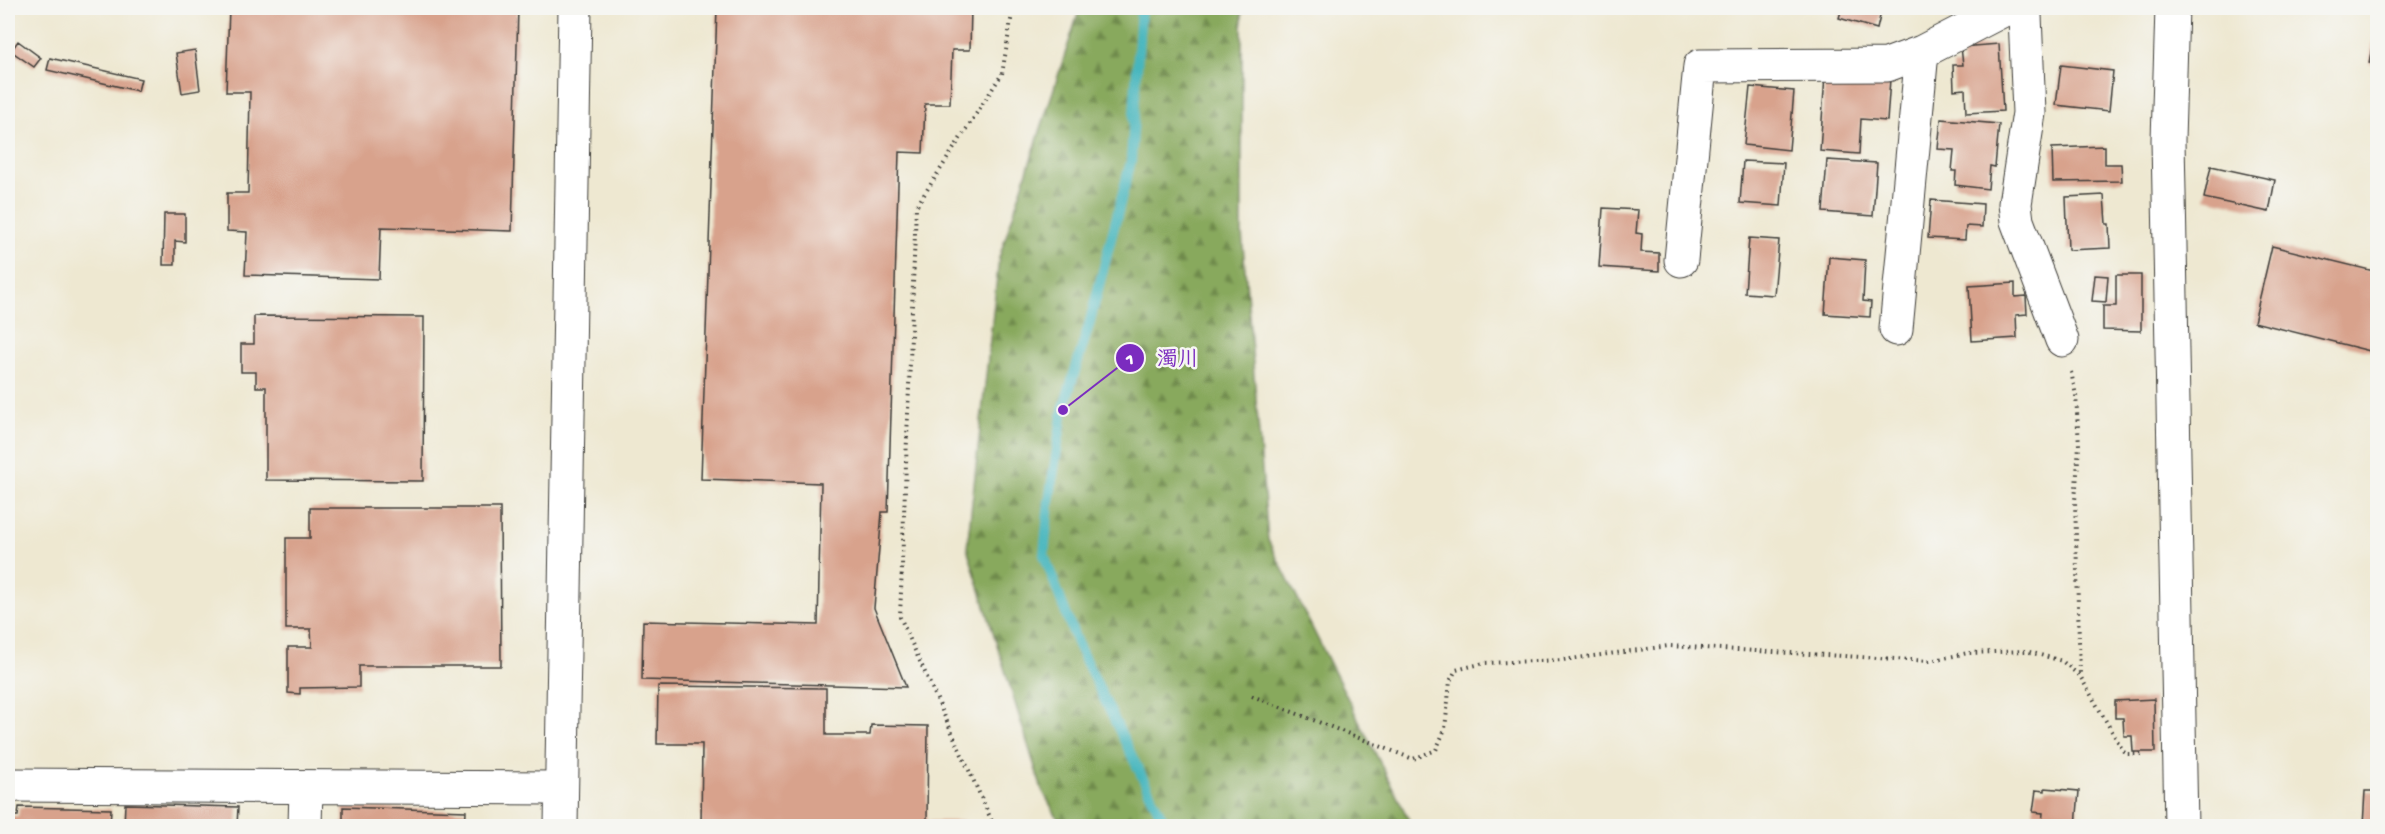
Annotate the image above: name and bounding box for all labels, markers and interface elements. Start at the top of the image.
callout: 濁川 [1115,338,1211,377]
text: 濁川 [1157,348,1199,374]
text: 1 [1125,350,1134,371]

